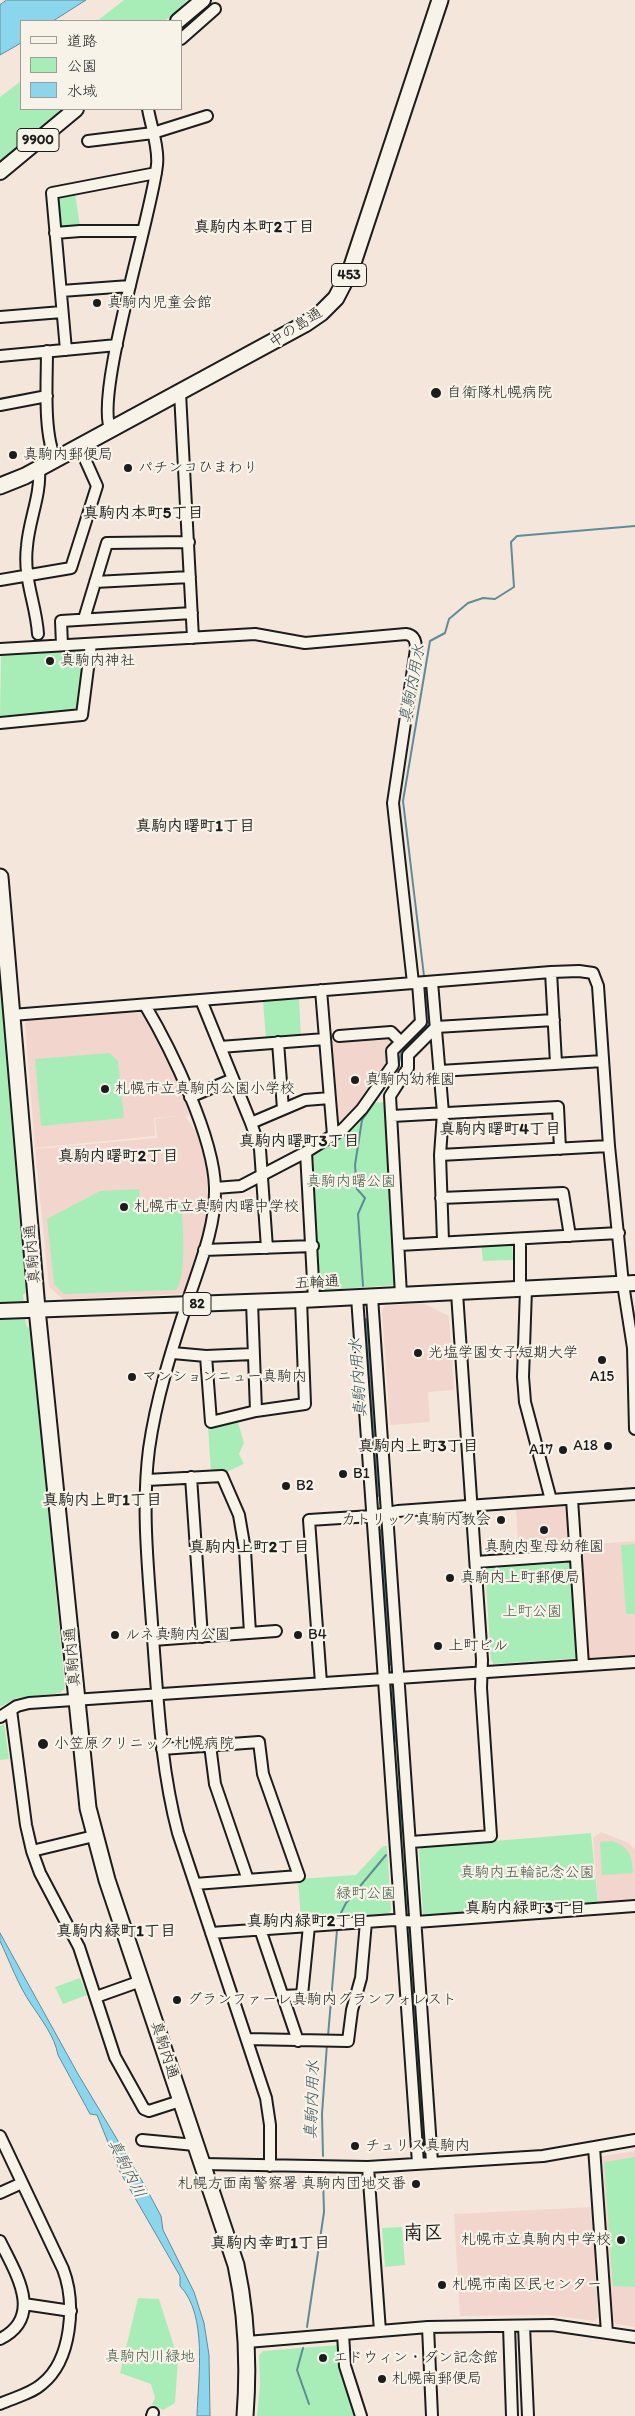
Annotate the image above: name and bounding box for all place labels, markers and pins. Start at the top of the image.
place label: 真駒内児童会館 [107,294,212,312]
marker: 真駒内児童会館 [91,297,103,309]
place label: 自衛隊札幌病院 [447,384,552,402]
marker: 自衛隊札幌病院 [429,386,443,400]
place label: 真駒内郵便局 [23,446,113,464]
marker: 真駒内郵便局 [7,449,19,461]
place label: パチンコひまわり [138,459,258,477]
marker: パチンコひまわり [122,462,134,474]
place label: 真駒内神社 [60,652,135,670]
marker: 真駒内神社 [44,655,56,667]
place label: 真駒内幼稚園 [365,1071,455,1089]
marker: 真駒内幼稚園 [349,1074,361,1086]
place label: 札幌市立真駒内公園小学校 [115,1080,295,1098]
marker: 札幌市立真駒内公園小学校 [99,1083,111,1095]
place label: 札幌市立真駒内曙中学校 [134,1198,299,1216]
marker: 札幌市立真駒内曙中学校 [118,1201,130,1213]
place label: 光塩学園女子短期大学 [428,1344,578,1362]
marker: 光塩学園女子短期大学 [412,1347,424,1359]
marker: A15 [596,1354,608,1366]
place label: マンションニュー真駒内 [142,1368,307,1386]
place label: A15 [590,1368,614,1386]
marker: マンションニュー真駒内 [126,1371,138,1383]
place label: A18 [573,1437,598,1455]
marker: A18 [602,1440,614,1452]
place label: A17 [529,1441,553,1459]
marker: A17 [557,1444,569,1456]
place label: B1 [353,1465,370,1483]
marker: B1 [337,1468,349,1480]
place label: B2 [296,1477,314,1495]
marker: B2 [280,1480,292,1492]
place label: カトリック真駒内教会 [341,1511,491,1529]
marker: カトリック真駒内教会 [495,1514,507,1526]
marker: 真駒内聖母幼稚園 [538,1524,550,1536]
place label: 真駒内聖母幼稚園 [484,1538,604,1556]
place label: 真駒内上町郵便局 [460,1569,580,1587]
marker: 真駒内上町郵便局 [444,1572,456,1584]
place label: ルネ真駒内公園 [125,1626,230,1644]
place label: B4 [308,1626,327,1644]
marker: ルネ真駒内公園 [109,1629,121,1641]
marker: B4 [292,1629,304,1641]
place label: 上町ビル [448,1637,508,1655]
marker: 上町ビル [432,1640,444,1652]
place label: 小笠原クリニック札幌病院 [54,1735,234,1753]
marker: 小笠原クリニック札幌病院 [36,1737,50,1751]
place label: グランファーレ真駒内グランフォレスト [187,1991,457,2009]
marker: グランファーレ真駒内グランフォレスト [171,1994,183,2006]
place label: チュリス真駒内 [365,2137,470,2155]
marker: チュリス真駒内 [349,2140,361,2152]
place label: 札幌方面南警察署 真駒内団地交番 [178,2175,406,2193]
marker: 札幌方面南警察署 真駒内団地交番 [410,2178,422,2190]
place label: 札幌市立真駒内中学校 [461,2231,611,2249]
marker: 札幌市立真駒内中学校 [615,2234,627,2246]
place label: 札幌市南区民センター [452,2276,602,2294]
marker: 札幌市南区民センター [436,2279,448,2291]
place label: エドウィン・ダン記念館 [333,2349,498,2367]
marker: エドウィン・ダン記念館 [317,2352,329,2364]
place label: 札幌南郵便局 [392,2370,482,2388]
marker: 札幌南郵便局 [376,2373,388,2385]

